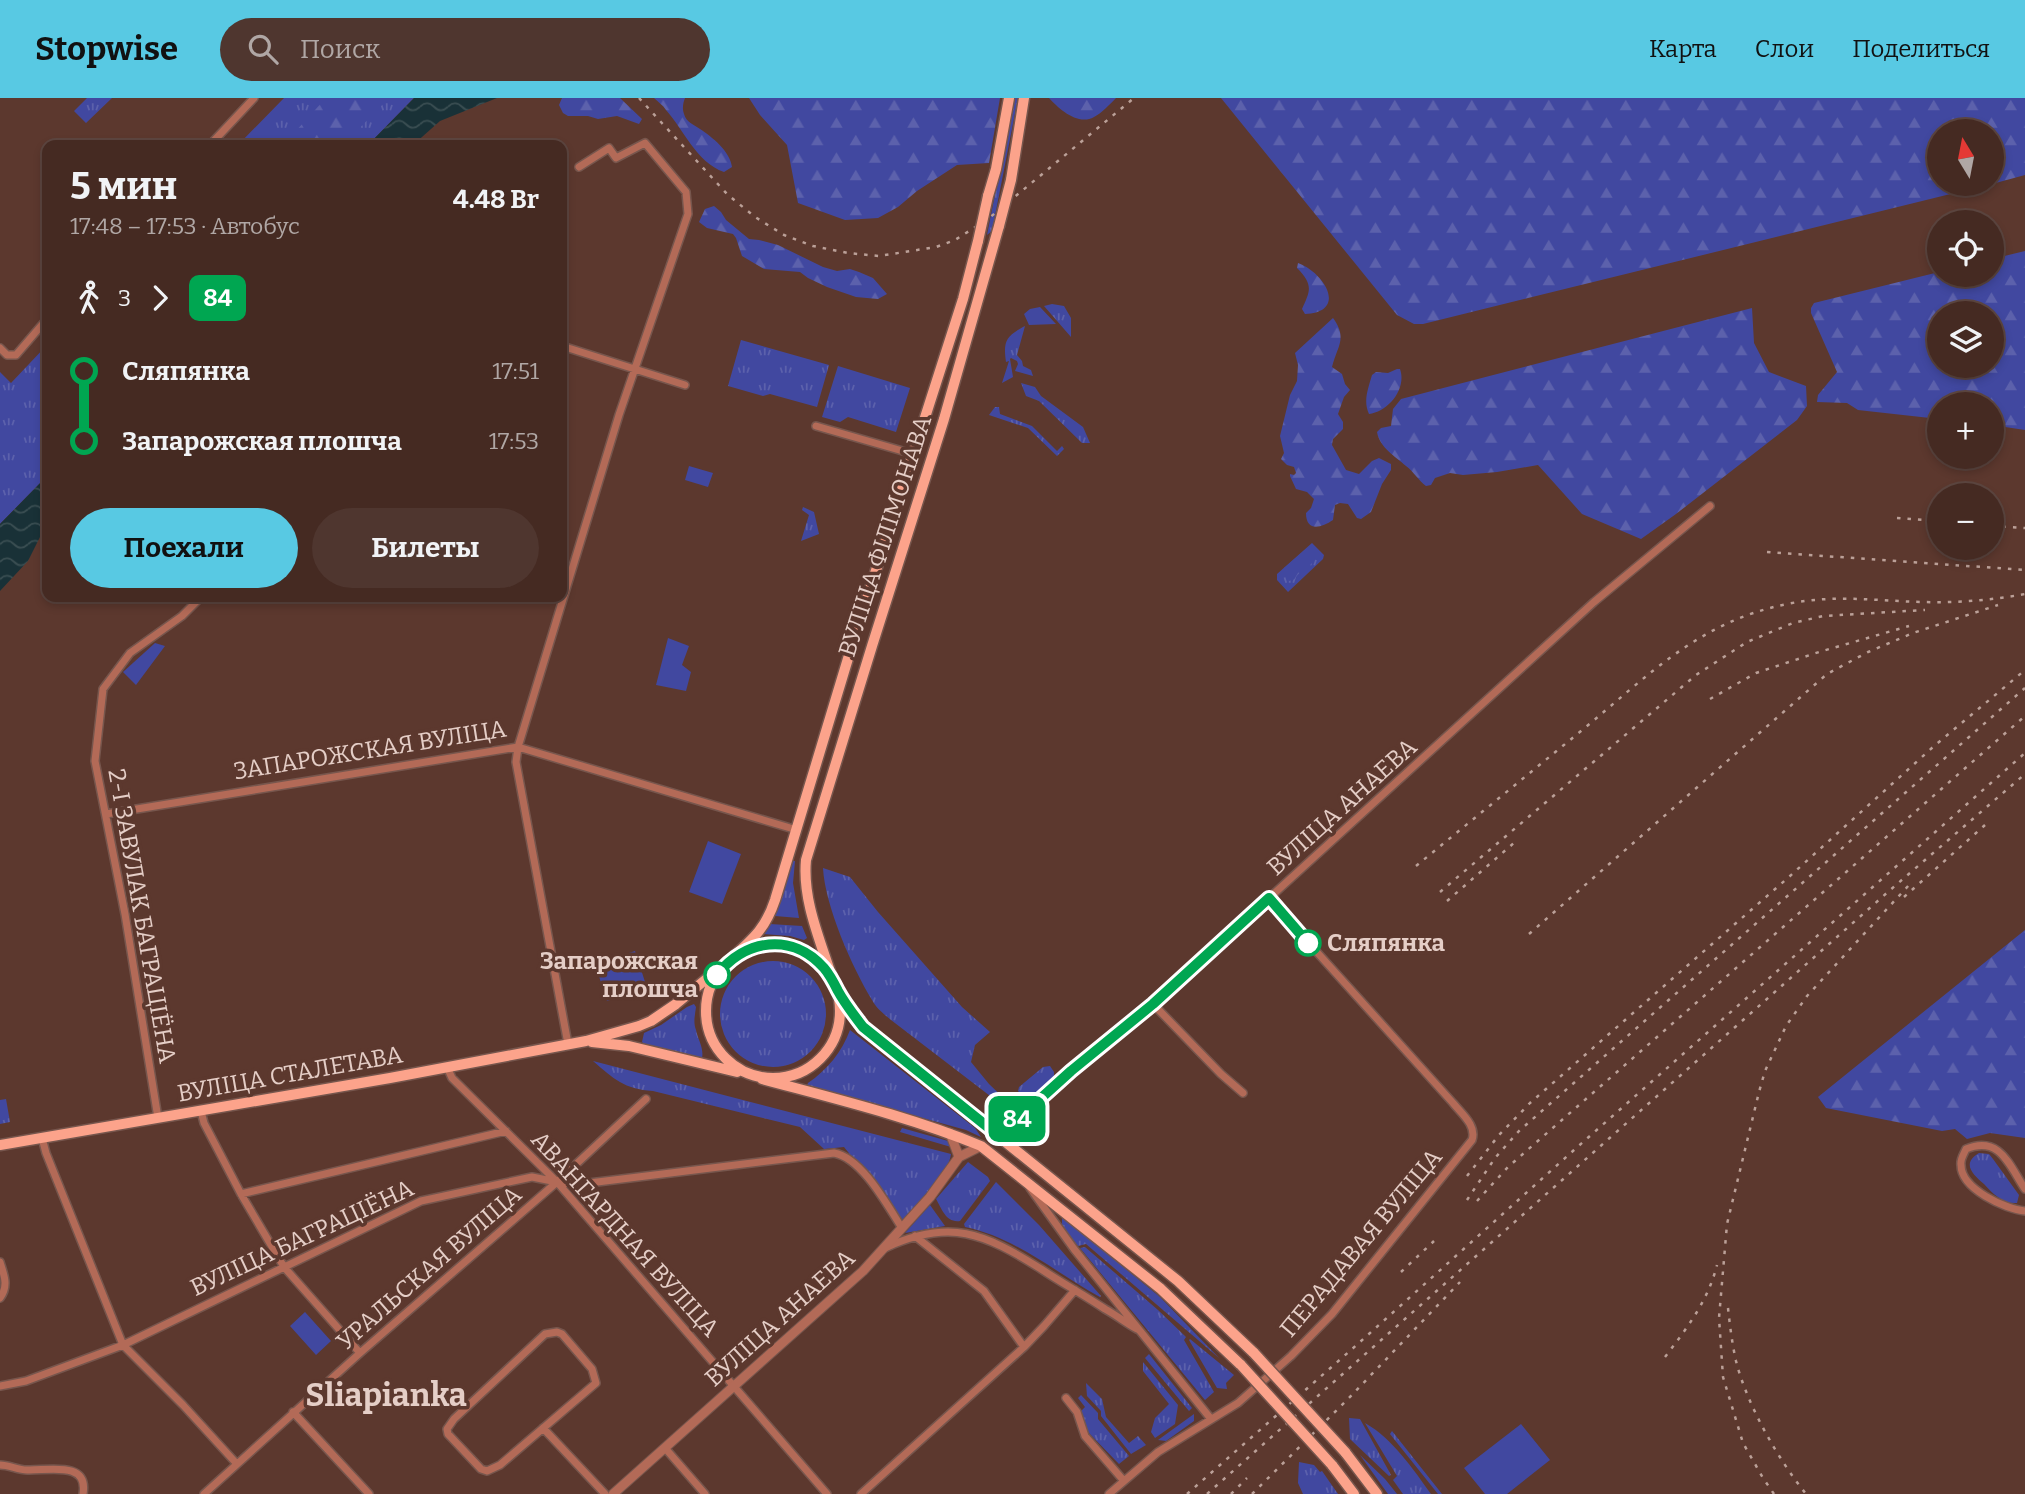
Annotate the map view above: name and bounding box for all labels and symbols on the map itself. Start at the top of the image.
north arrow [1927,119,2004,196]
street label: ВУЛІЦА ФІЛІМОНАВА [833,412,937,660]
street label: ЗАПАРОЖСКАЯ ВУЛІЦА [232,715,508,785]
street label: ВУЛІЦА АНАЕВА [1262,733,1422,881]
street label: 2-І ЗАВУЛАК БАГРАЦІЁНА [102,767,182,1065]
place label: Сляпянка [1327,929,1445,957]
marker: Сляпянка [1295,930,1321,956]
place label: Запарожская плошча [540,947,699,1003]
marker: Запарожская плошча [704,962,730,988]
street label: ВУЛІЦА СТАЛЕТАВА [175,1040,405,1108]
line badge: 84 [986,1096,1048,1142]
street label: АВАНГАРДНАЯ ВУЛІЦА [525,1126,725,1342]
street label: ПЕРАДАВАЯ ВУЛІЦА [1274,1143,1448,1343]
street label: ВУЛІЦА БАГРАЦІЁНА [186,1174,418,1302]
street label: УРАЛЬСКАЯ ВУЛІЦА [331,1180,527,1356]
street label: ВУЛІЦА АНАЕВА [700,1244,860,1392]
district label: Sliapianka [305,1376,467,1414]

